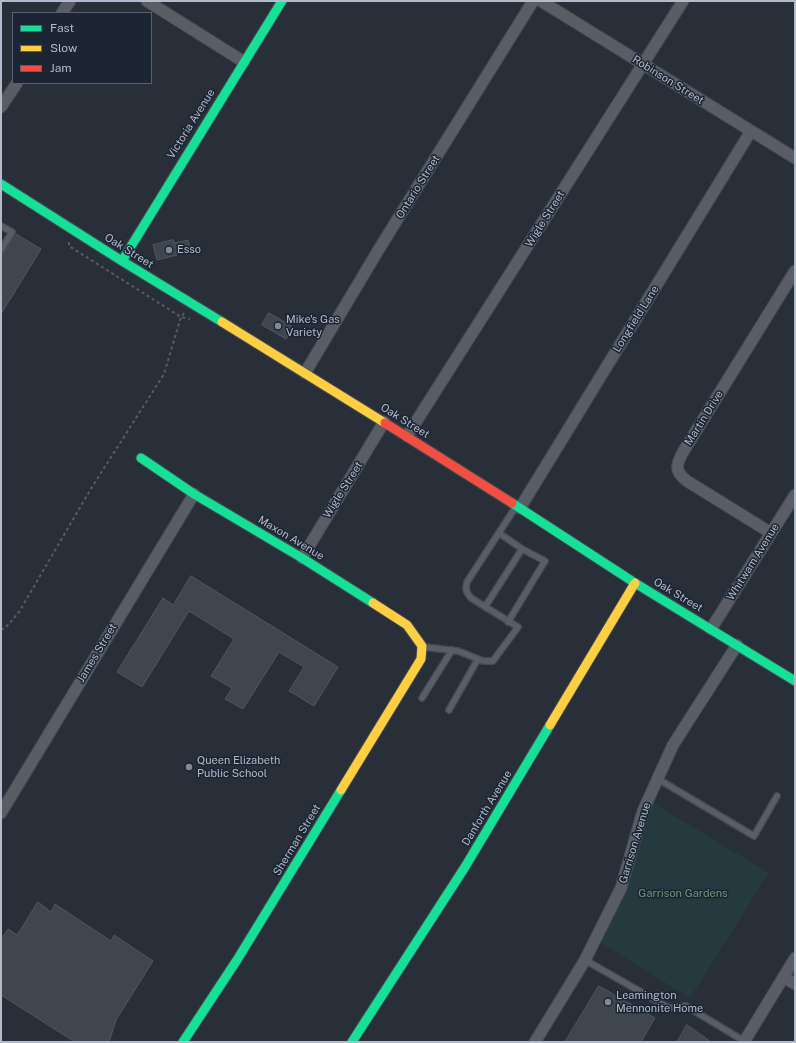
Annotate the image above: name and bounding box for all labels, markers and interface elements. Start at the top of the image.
legend [12,12,152,84]
text: Fast [50,21,74,35]
text: Slow [50,41,77,55]
street label: Robinson Street [630,53,706,107]
text: Jam [50,61,72,75]
street label: Victoria Avenue [164,87,218,161]
street label: Ontario Street [393,153,443,221]
street label: Wigle Street [522,188,568,250]
street label: Oak Street [102,231,156,271]
place label: Esso [177,243,201,257]
marker: Esso [164,245,174,255]
street label: Longfield Lane [610,283,662,355]
place label: Mike's Gas Variety [286,313,340,339]
marker: Mike's Gas Variety [273,321,283,331]
street label: Martin Drive [682,388,726,448]
street label: Oak Street [378,401,432,441]
street label: Wigle Street [320,459,366,521]
street label: Maxon Avenue [256,513,326,563]
street label: Whitwam Avenue [724,521,782,603]
street label: Oak Street [651,575,705,615]
street label: James Street [74,621,120,685]
place label: Queen Elizabeth Public School [197,754,280,780]
marker: Queen Elizabeth Public School [184,762,194,772]
street label: Danforth Avenue [459,768,515,848]
street label: Garrison Avenue [616,801,654,885]
street label: Sherman Street [270,802,324,878]
park label: Garrison Gardens [638,887,728,901]
place label: Leamington Mennonite Home [616,989,703,1015]
marker: Leamington Mennonite Home [603,997,613,1007]

